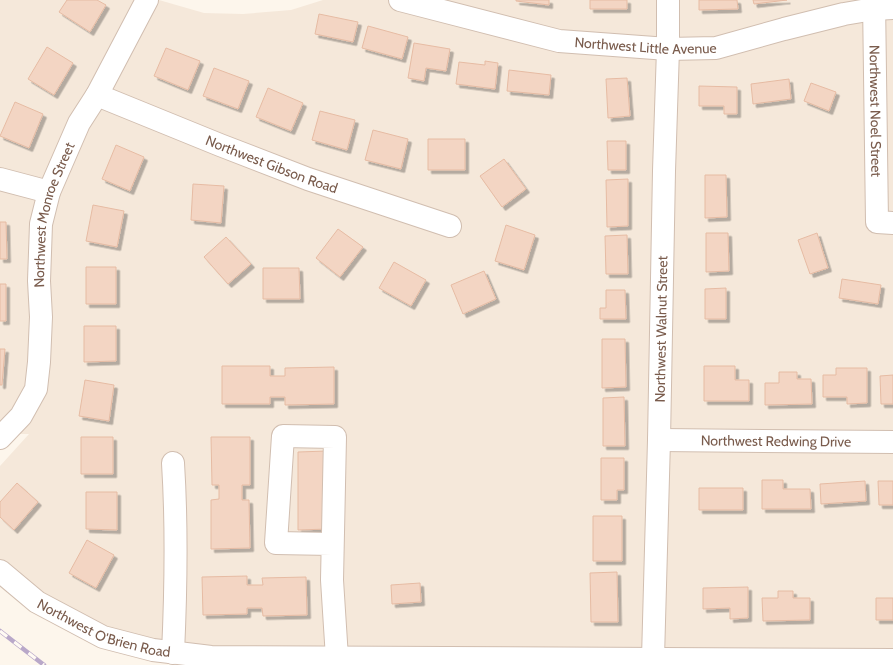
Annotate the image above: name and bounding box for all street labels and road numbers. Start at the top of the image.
street label: Northwest Little Avenue [574,33,717,58]
street label: Northwest Noel Street [866,45,885,177]
street label: Northwest Gibson Road [203,131,340,197]
street label: Northwest Monroe Street [30,139,79,288]
street label: Northwest Walnut Street [651,255,671,403]
street label: Northwest Redwing Drive [701,431,851,451]
street label: Northwest O'Brien Road [34,595,172,661]

